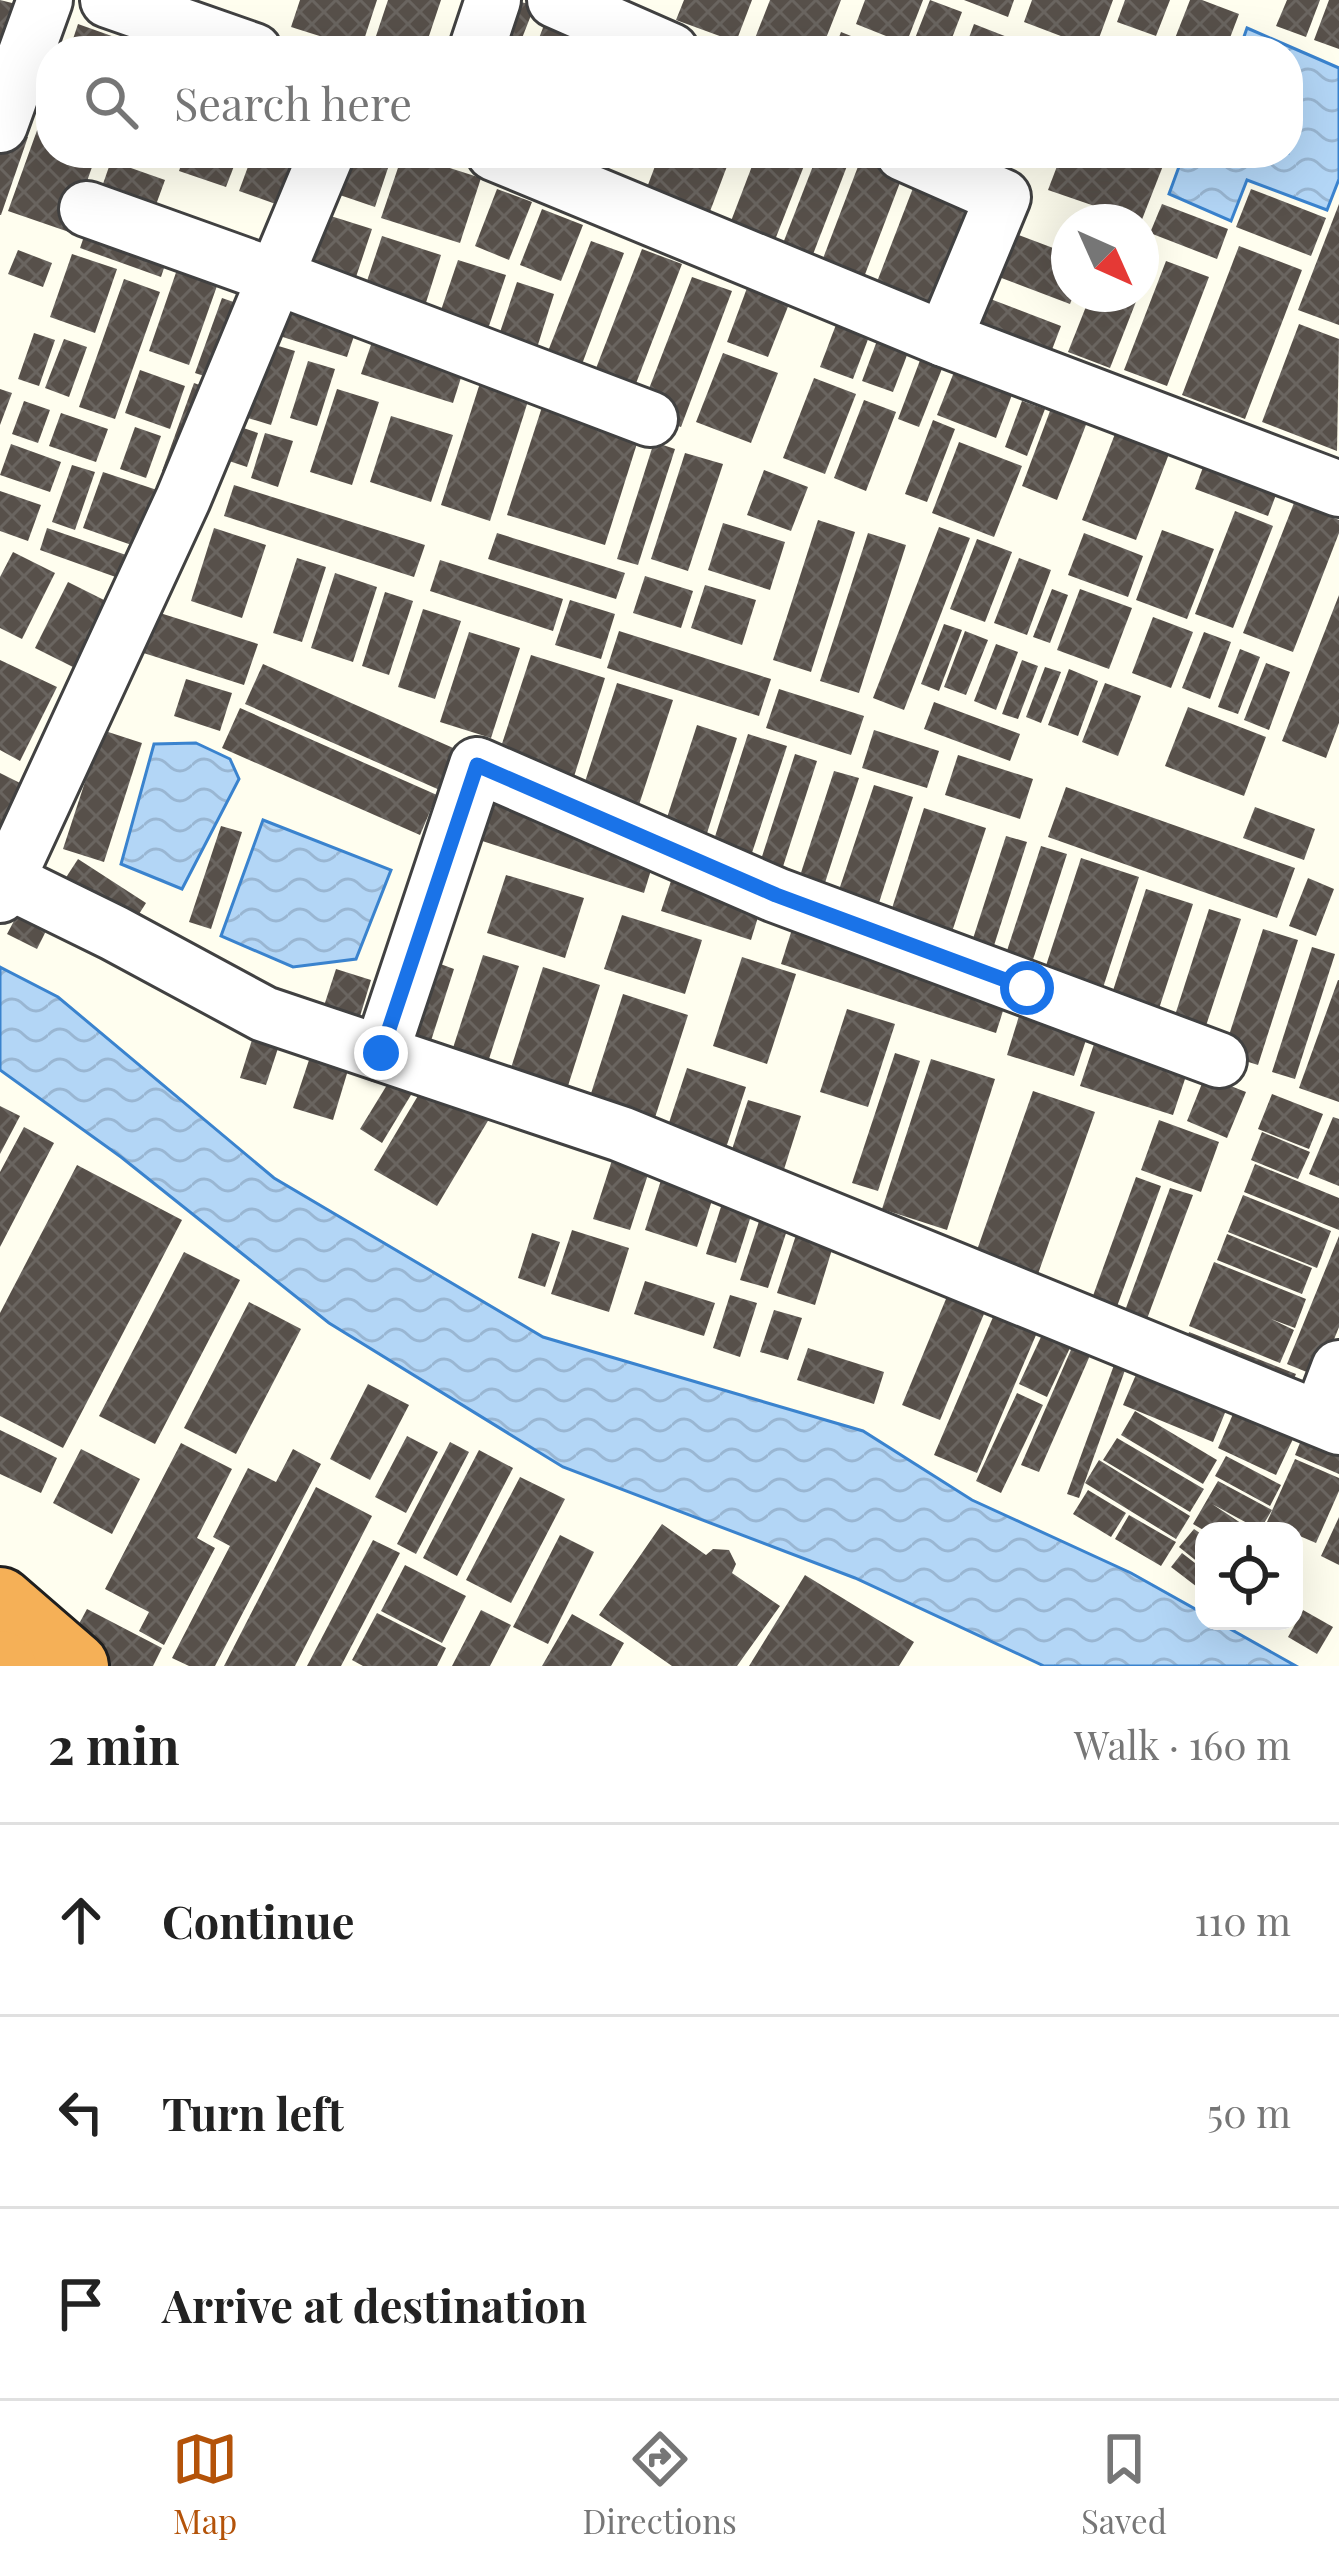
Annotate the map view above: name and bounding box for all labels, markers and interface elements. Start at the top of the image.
search box [36,36,1303,168]
icon: search [78,69,144,135]
text: Search here [174,72,412,132]
north arrow [1051,204,1159,312]
route start [1000,961,1054,1015]
route end [354,1026,408,1080]
map controls [1195,1522,1303,1630]
button: locate [1195,1522,1303,1630]
text: 2 min [48,1710,180,1778]
text: Walk · 160 m [1074,1718,1291,1770]
icon: ahead [48,1887,114,1953]
text: Continue [162,1890,354,1950]
text: 110 m [1194,1894,1291,1946]
icon: left [48,2079,114,2145]
text: Turn left [162,2082,344,2142]
text: 50 m [1207,2086,1291,2138]
icon: arrive [48,2271,114,2337]
text: Arrive at destination [162,2274,587,2334]
tab: Map [172,2426,238,2542]
tab: Directions [582,2426,737,2542]
tab: Saved [1081,2426,1167,2542]

